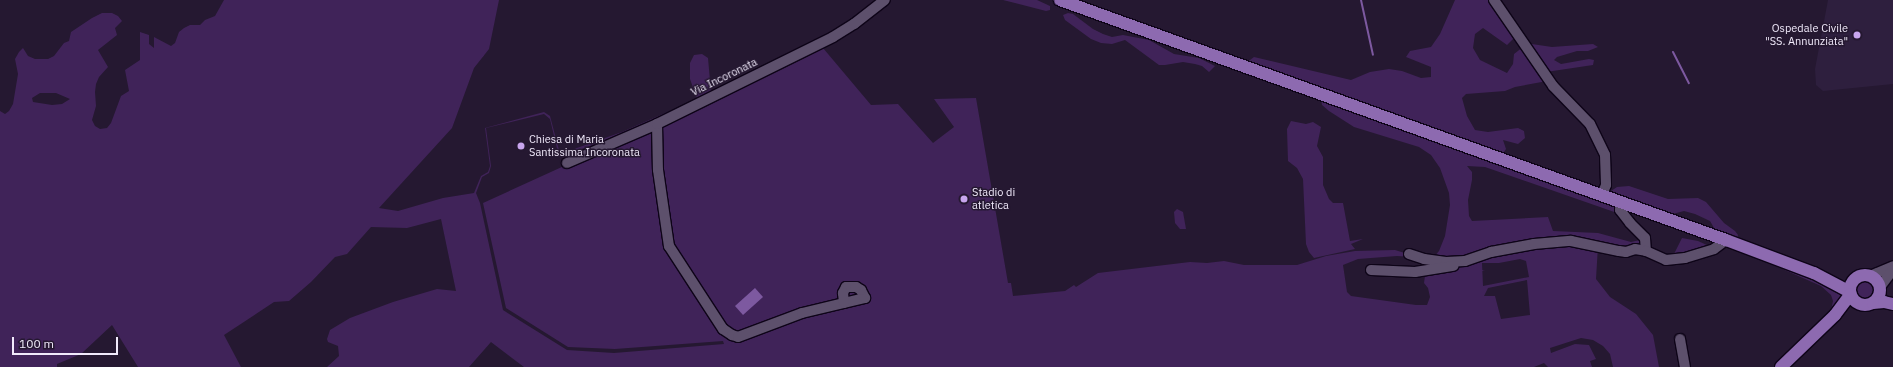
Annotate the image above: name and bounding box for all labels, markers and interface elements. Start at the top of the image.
place label: Ospedale Civile "SS. Annunziata" [1765,22,1848,48]
marker: Ospedale Civile "SS. Annunziata" [1851,29,1863,41]
street label: Via Incoronata [689,55,759,99]
place label: Chiesa di Maria Santissima Incoronata [529,133,640,159]
marker: Chiesa di Maria Santissima Incoronata [516,141,526,151]
place label: Stadio di atletica [972,186,1015,212]
marker: Stadio di atletica [959,194,969,204]
scale bar [14,329,120,355]
text: 100 m [19,336,54,351]

